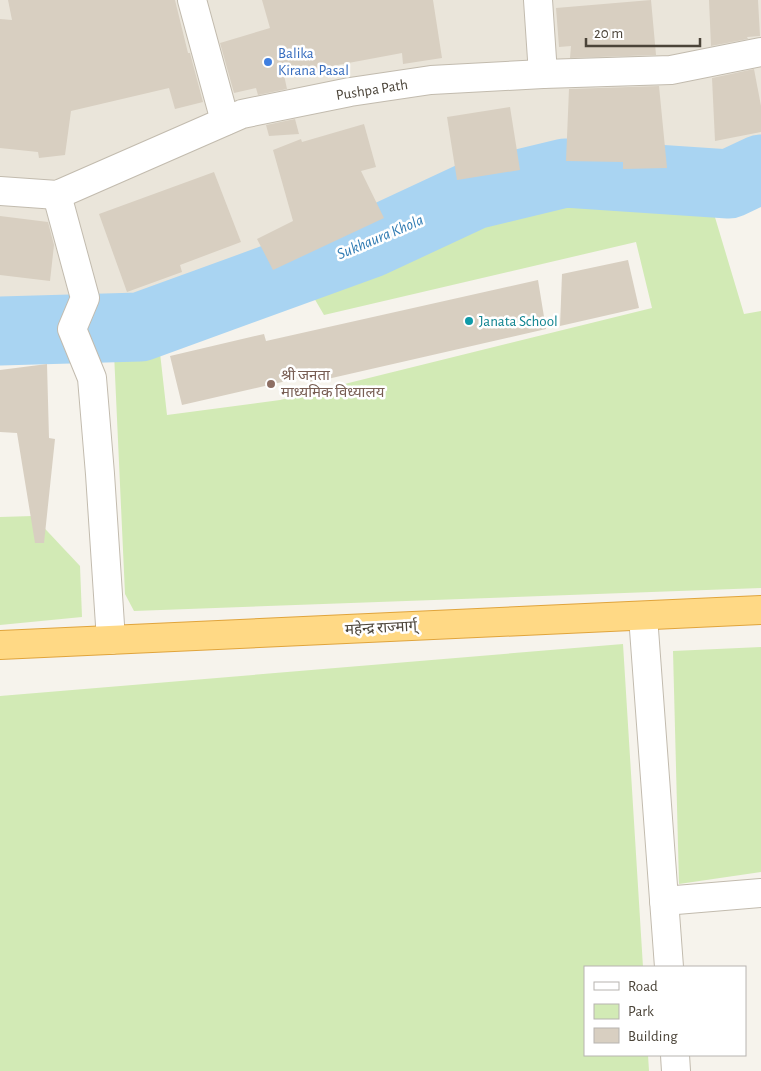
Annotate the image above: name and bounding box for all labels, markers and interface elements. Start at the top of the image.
scale bar [586,15,700,47]
text: 20 m [594,26,623,41]
place label: Balika Kirana Pasal [278,46,349,78]
marker: Balika Kirana Pasal [262,56,274,68]
street label: Pushpa Path [335,77,409,103]
water label: Sukhaura Khola [334,212,426,262]
place label: Janata School [479,314,558,329]
marker: Janata School [463,315,475,327]
place label: श्री जनता माध्यमिक विध्यालय [281,367,385,400]
marker: श्री जनता माध्यमिक विध्यालय [265,378,277,390]
street label: महेन्द्र राज्मार्ग् [345,617,419,639]
legend [584,966,746,1056]
text: Road [628,979,658,994]
text: Park [628,1004,654,1019]
text: Building [628,1029,678,1044]

